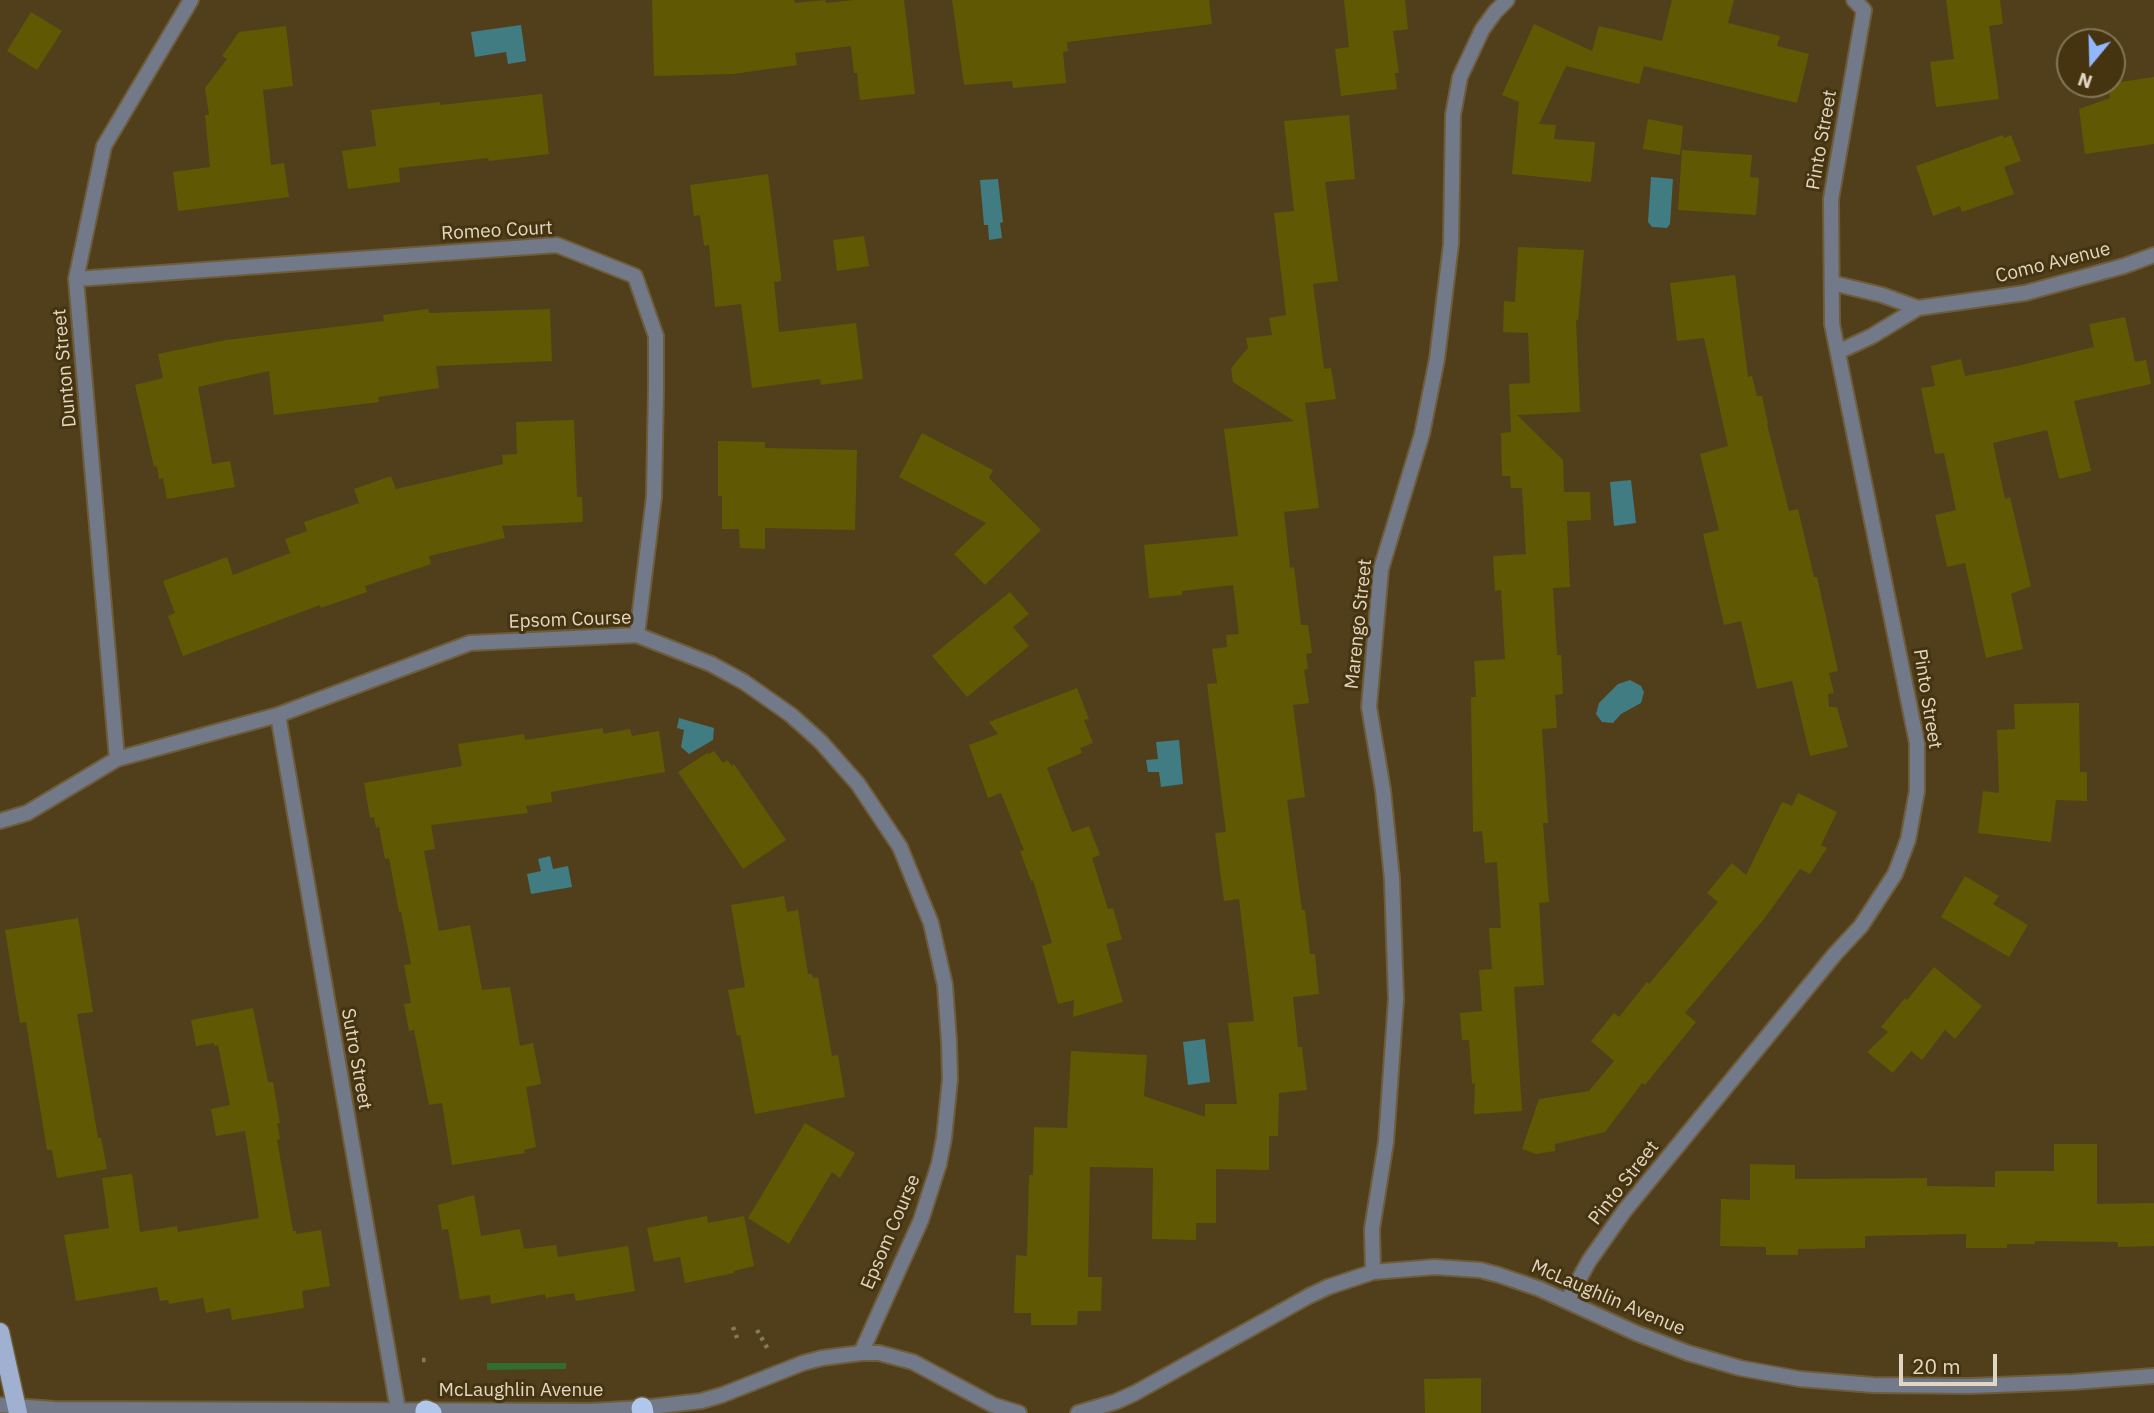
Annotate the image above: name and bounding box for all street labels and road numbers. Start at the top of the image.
street label: Pinto Street [1802,88,1842,192]
street label: Romeo Court [441,217,553,245]
street label: Como Avenue [1993,238,2113,288]
street label: Dunton Street [48,308,82,428]
street label: Marengo Street [1341,558,1377,690]
street label: Epsom Course [508,606,632,634]
street label: Pinto Street [1908,647,1946,751]
street label: Sutro Street [336,1006,376,1112]
street label: Pinto Street [1584,1136,1664,1230]
street label: Epsom Course [856,1171,926,1293]
street label: McLaughlin Avenue [1528,1255,1688,1341]
street label: McLaughlin Avenue [439,1380,603,1402]

